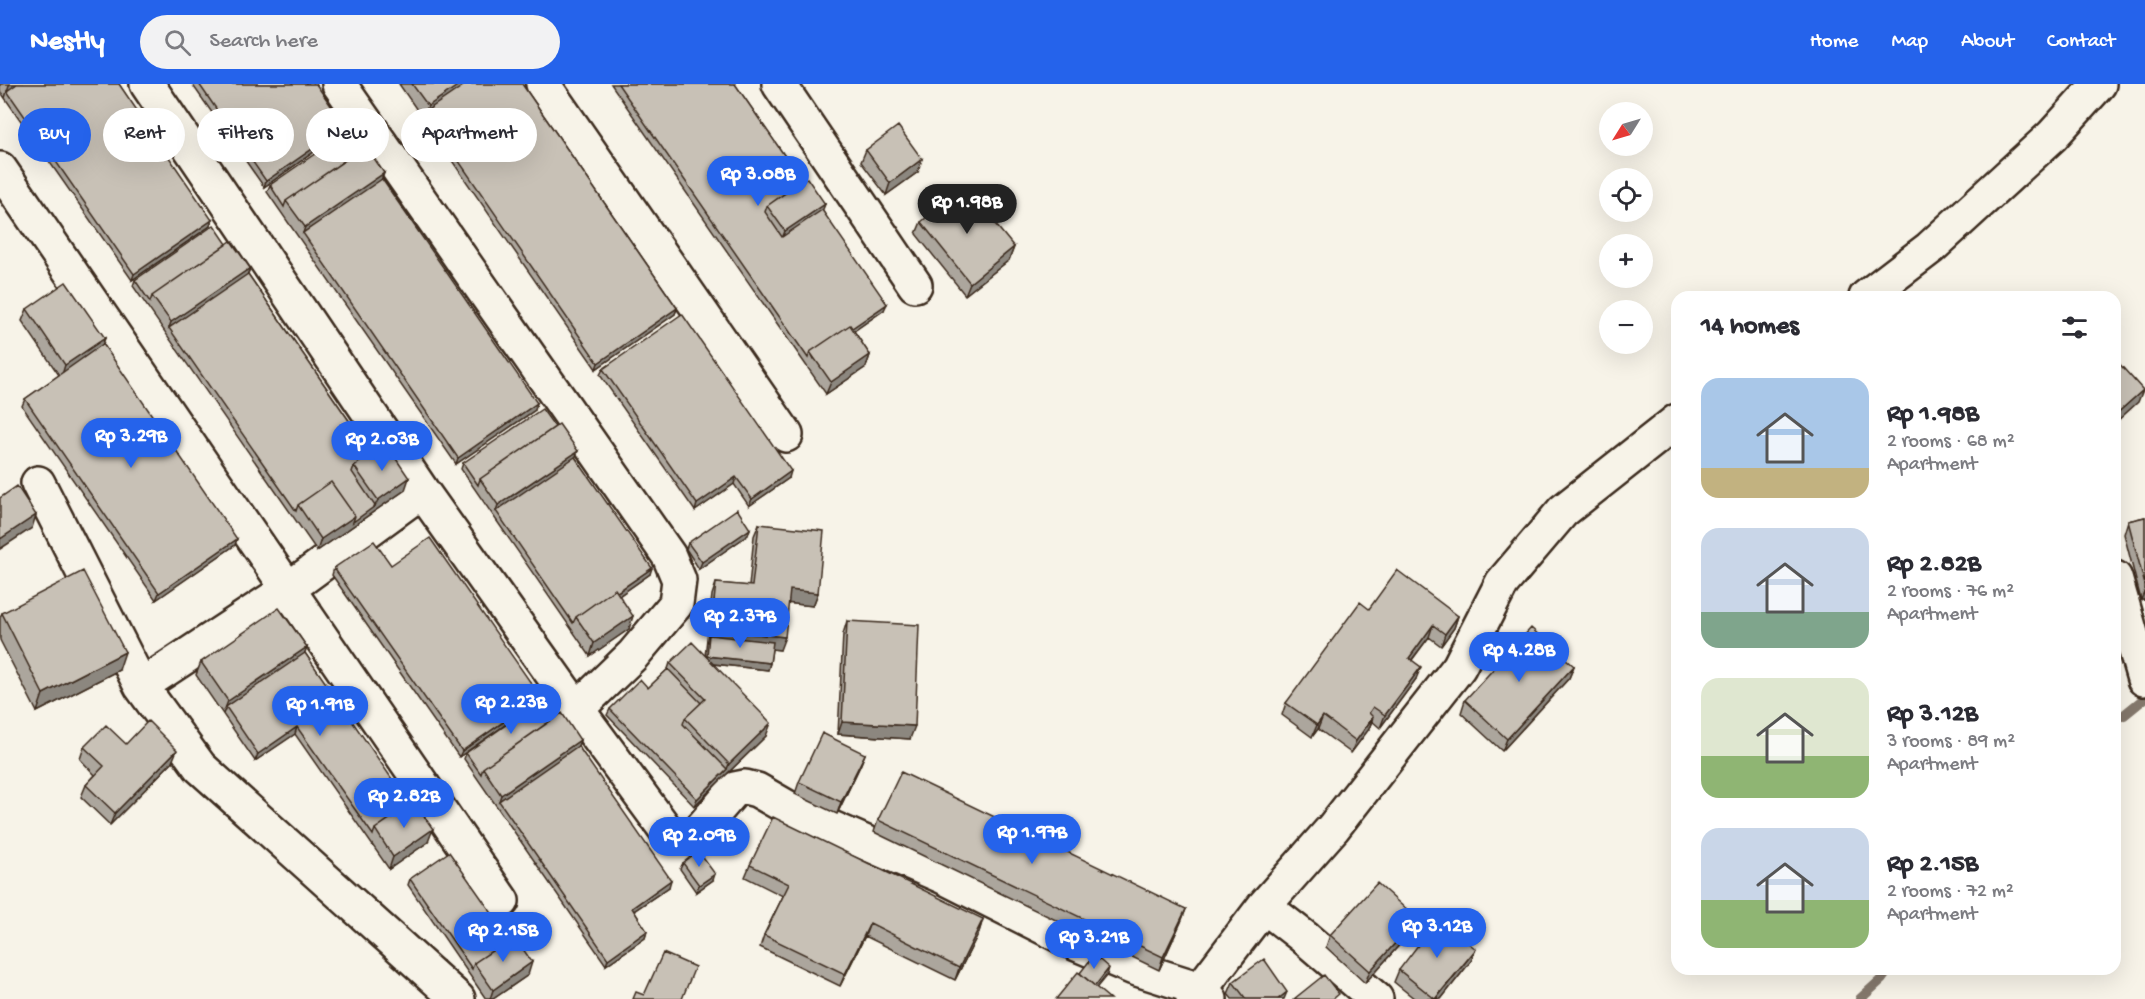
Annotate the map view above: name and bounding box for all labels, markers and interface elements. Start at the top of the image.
search box [140,15,560,69]
text: Nestly [30,26,104,59]
icon: search [161,26,194,59]
text: Search here [209,29,318,55]
text: Home [1810,30,1858,55]
text: Map [1891,30,1928,55]
text: About [1961,30,2014,55]
text: Contact [2047,30,2115,55]
north arrow [1599,102,1653,156]
map controls [1599,102,1653,354]
chip: Buy [18,108,91,162]
chip: Rent [103,108,185,162]
chip: Filters [197,108,294,162]
chip: New [306,108,389,162]
chip: Apartment [401,108,537,162]
pin: Rp 3.08B [696,156,820,207]
text: Rp 3.08B [721,164,795,187]
button: locate [1599,168,1653,222]
pin: Rp 1.98B [905,184,1029,235]
text: Rp 1.98B [932,192,1002,215]
button: + [1599,234,1653,288]
button: − [1599,300,1653,354]
icon: filters [2058,311,2091,344]
text: 14 homes [1701,312,1799,343]
text: Rp 1.98B [1887,400,1979,431]
icon: home [1749,402,1821,474]
pin: Rp 3.29B [69,418,193,469]
pin: Rp 2.03B [320,421,444,472]
text: Rp 3.29B [95,426,167,449]
text: Rp 2.03B [345,429,419,452]
text: 2 rooms · 68 m² [1887,431,2015,454]
text: Apartment [1887,454,1977,477]
text: Rp 2.82B [1887,550,1981,581]
icon: home [1749,552,1821,624]
text: 2 rooms · 76 m² [1887,581,2014,604]
pin: Rp 2.37B [678,598,802,649]
text: Apartment [1887,604,1977,627]
text: Rp 2.37B [704,606,776,629]
pin: Rp 4.28B [1457,632,1581,683]
text: Rp 4.28B [1483,640,1555,663]
pin: Rp 2.23B [449,684,573,735]
pin: Rp 1.91B [258,686,382,737]
text: Rp 2.23B [475,692,547,715]
text: Rp 1.91B [286,694,354,717]
text: Rp 3.12B [1887,700,1978,731]
icon: home [1749,702,1821,774]
text: 3 rooms · 89 m² [1887,731,2015,754]
text: Apartment [1887,754,1977,777]
pin: Rp 2.82B [342,778,466,829]
text: Rp 2.82B [368,786,440,809]
pin: Rp 1.97B [970,814,1094,865]
pin: Rp 2.09B [637,817,761,868]
text: Rp 1.97B [997,822,1067,845]
text: Rp 2.09B [663,825,735,848]
text: Rp 2.15B [1887,850,1978,881]
icon: home [1749,852,1821,924]
text: 2 rooms · 72 m² [1887,881,2014,904]
text: Apartment [1887,904,1977,927]
pin: Rp 3.12B [1375,908,1499,959]
pin: Rp 2.15B [441,912,565,963]
text: Rp 3.12B [1402,916,1472,939]
pin: Rp 3.21B [1032,919,1156,970]
text: Rp 2.15B [468,920,538,943]
text: Rp 3.21B [1059,927,1129,950]

